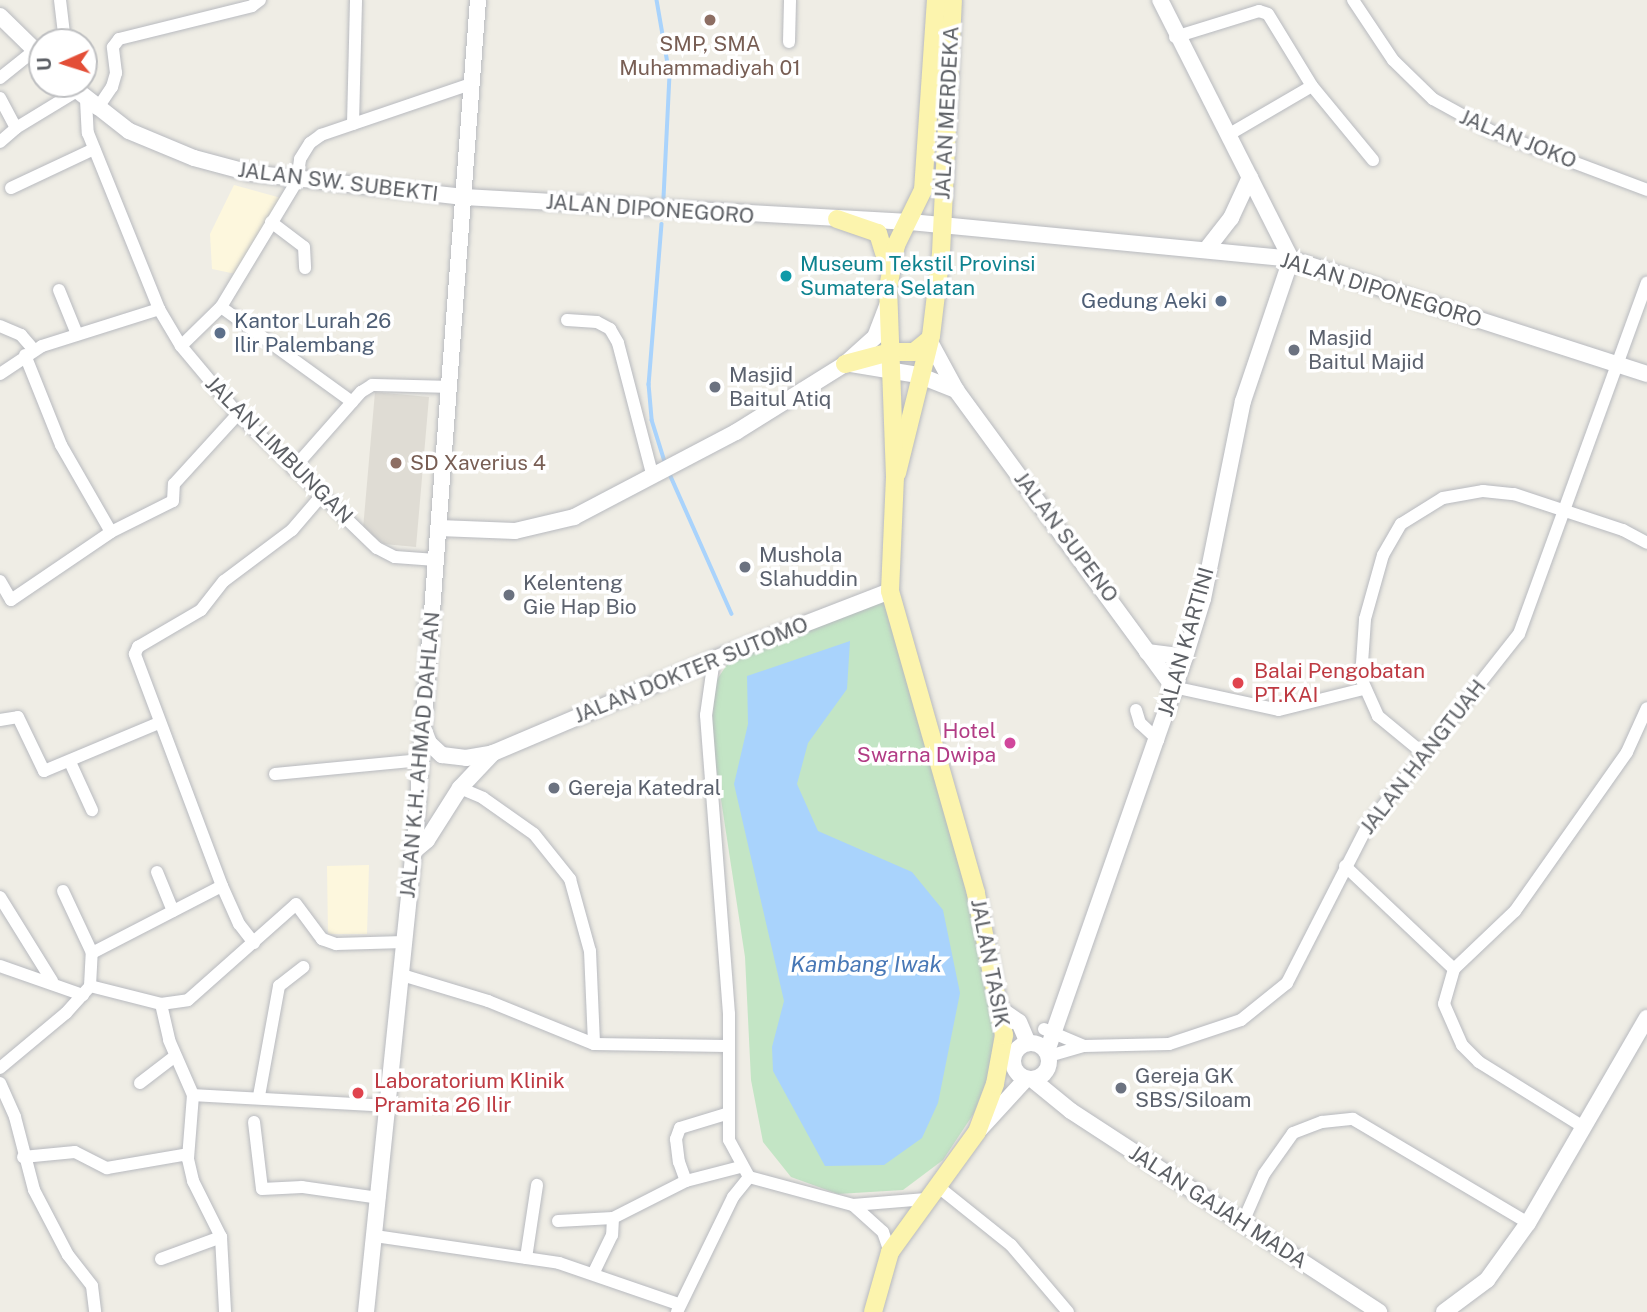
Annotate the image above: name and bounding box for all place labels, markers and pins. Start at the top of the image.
marker: SMP, SMA Muhammadiyah 01 [702,12,718,28]
place label: SMP, SMA Muhammadiyah 01 [619,31,801,81]
place label: Museum Tekstil Provinsi Sumatera Selatan [800,251,1036,301]
marker: Museum Tekstil Provinsi Sumatera Selatan [778,268,794,284]
place label: Gedung Aeki [1081,288,1207,314]
marker: Gedung Aeki [1213,293,1229,309]
place label: Kantor Lurah 26 Ilir Palembang [234,308,391,358]
marker: Kantor Lurah 26 Ilir Palembang [212,325,228,341]
place label: Masjid Baitul Majid [1308,325,1424,375]
marker: Masjid Baitul Majid [1286,342,1302,358]
place label: Masjid Baitul Atiq [729,362,831,412]
marker: Masjid Baitul Atiq [707,379,723,395]
place label: SD Xaverius 4 [410,450,546,476]
marker: SD Xaverius 4 [388,455,404,471]
place label: Mushola Slahuddin [759,542,858,592]
marker: Mushola Slahuddin [737,559,753,575]
place label: Kelenteng Gie Hap Bio [523,570,637,620]
marker: Kelenteng Gie Hap Bio [501,587,517,603]
place label: Balai Pengobatan PT.KAI [1254,658,1425,708]
marker: Balai Pengobatan PT.KAI [1228,673,1248,693]
place label: Hotel Swarna Dwipa [857,718,996,768]
marker: Hotel Swarna Dwipa [1002,735,1018,751]
place label: Gereja Katedral [568,775,721,801]
marker: Gereja Katedral [546,780,562,796]
place label: Gereja GK SBS/Siloam [1135,1063,1251,1113]
place label: Laboratorium Klinik Pramita 26 Ilir [374,1068,565,1118]
marker: Gereja GK SBS/Siloam [1113,1080,1129,1096]
marker: Laboratorium Klinik Pramita 26 Ilir [348,1083,368,1103]

